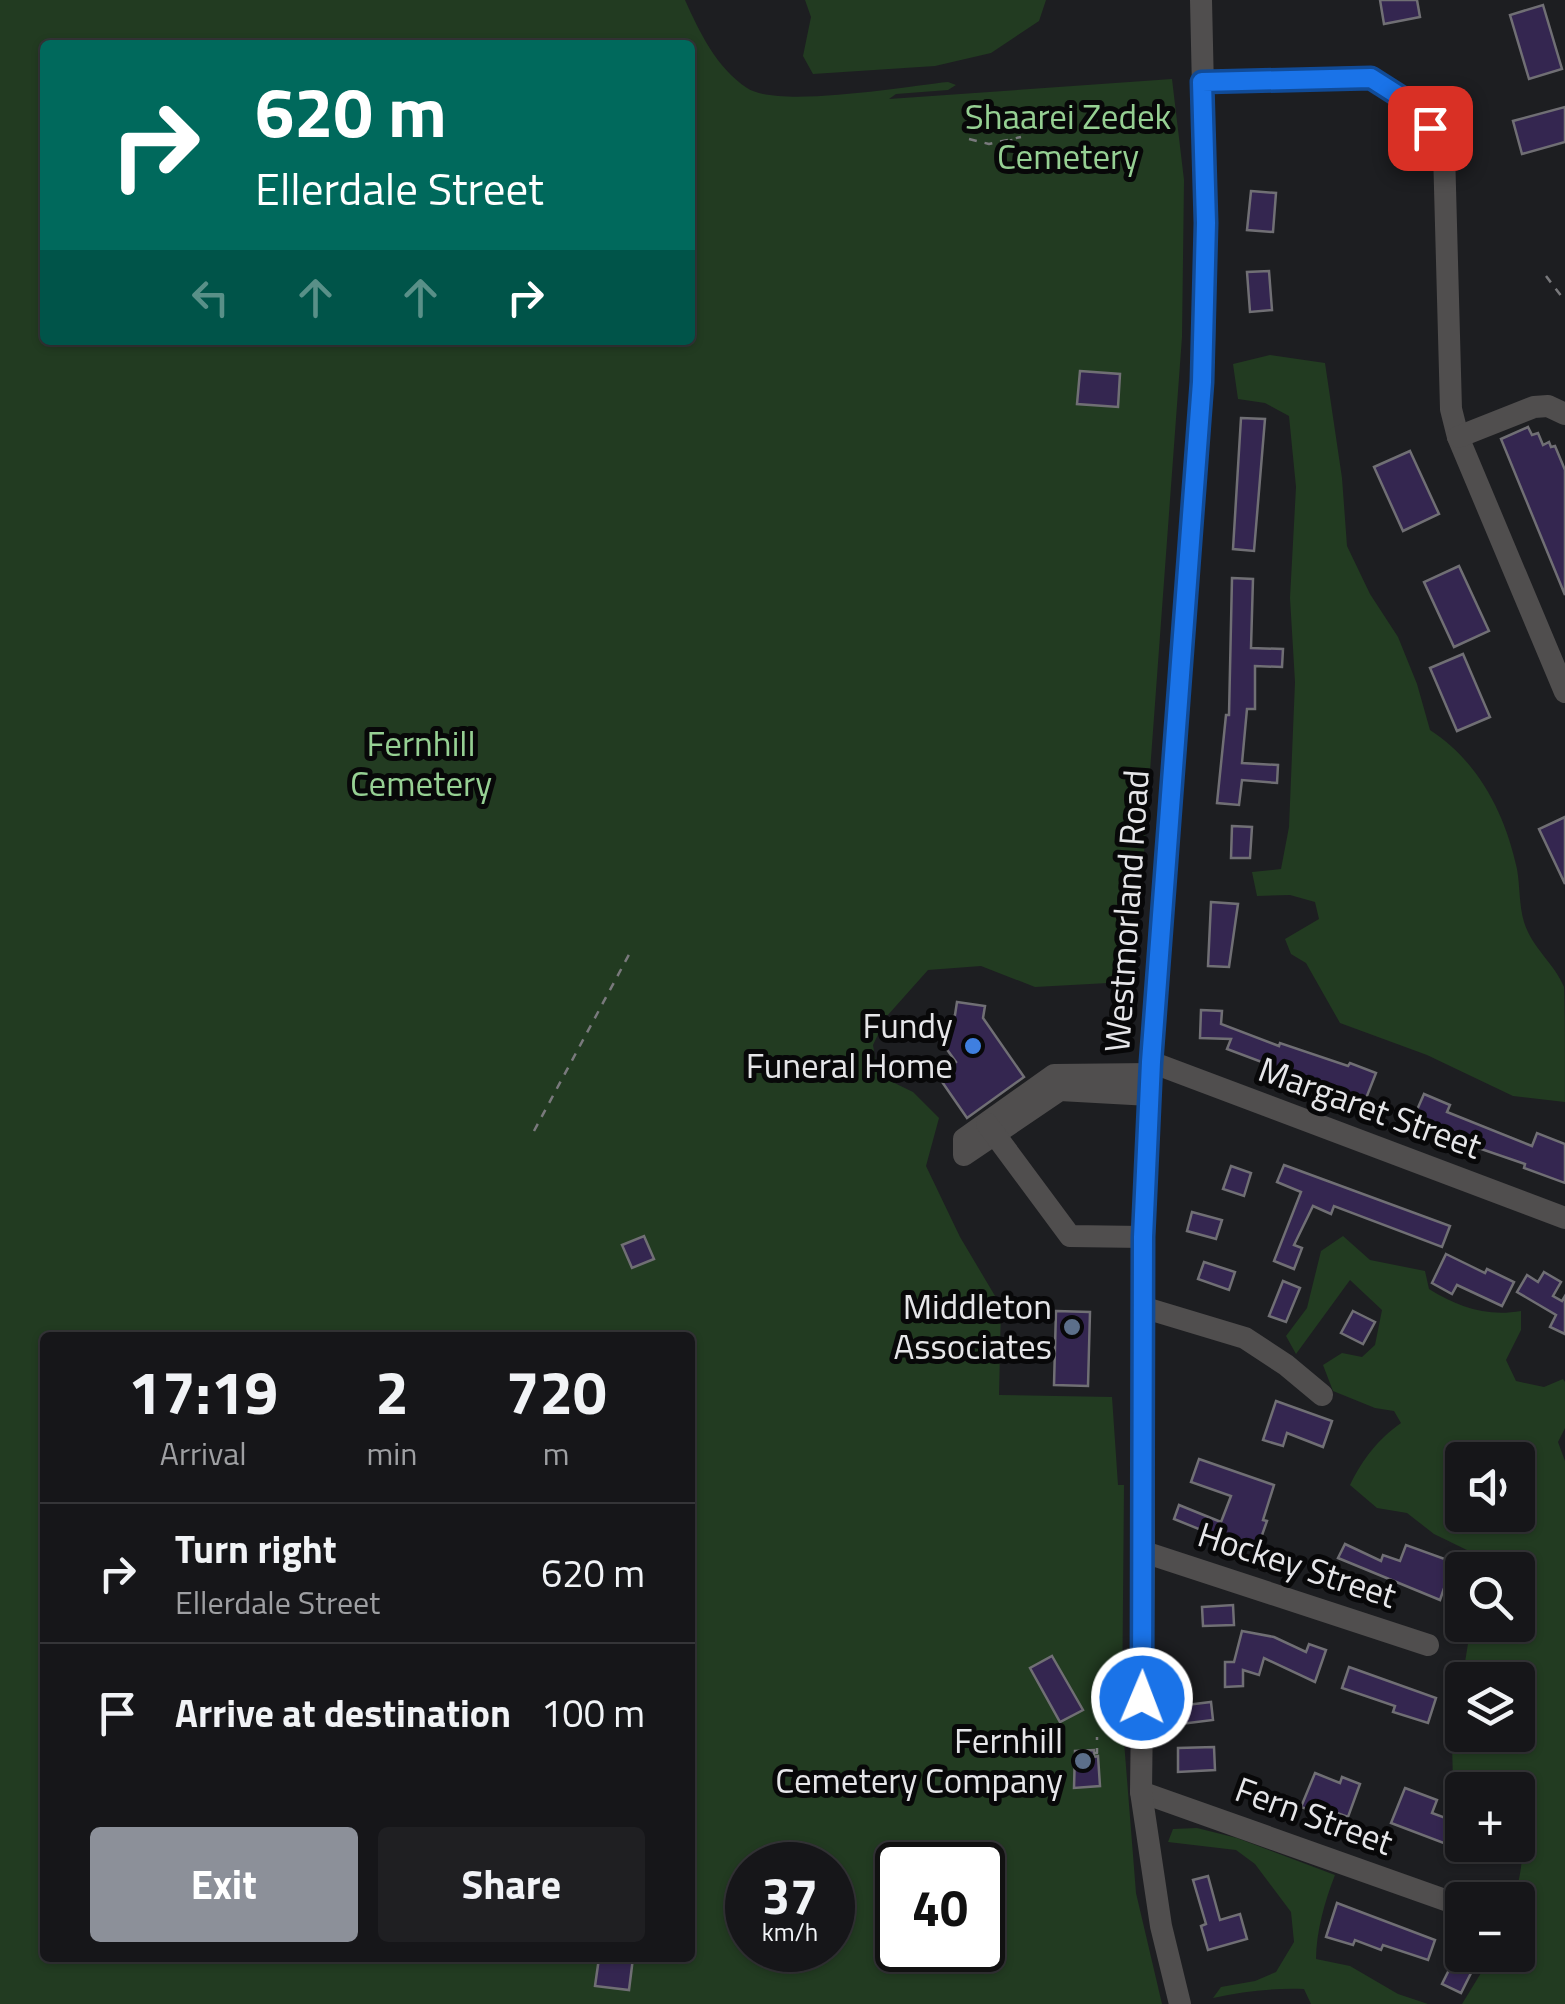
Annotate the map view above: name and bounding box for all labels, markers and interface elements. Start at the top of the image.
text: 620 m [255,58,447,164]
icon: right [90,80,220,210]
pin [1388,86,1473,171]
park label: Shaarei Zedek Cemetery [965,89,1172,183]
icon: arrive [1403,101,1458,156]
text: Ellerdale Street [255,154,544,222]
icon: left [183,270,238,325]
icon: ahead [288,270,343,325]
icon: ahead [393,270,448,325]
icon: right [498,270,553,325]
park label: Fernhill Cemetery [350,716,492,810]
street label: Westmorland Road [1089,768,1163,1054]
place label: Fundy Funeral Home [746,998,953,1092]
marker: Fundy Funeral Home [962,1035,984,1057]
street label: Margaret Street [1251,1042,1489,1172]
place label: Middleton Associates [893,1279,1052,1373]
marker: Middleton Associates [1061,1316,1083,1338]
text: 17:19 [128,1346,278,1437]
text: 2 [375,1346,409,1437]
text: 720 [506,1346,607,1437]
text: Arrival [160,1429,247,1477]
text: min [366,1429,417,1477]
text: m [543,1429,570,1477]
map controls [1445,1442,1535,1972]
button: sound [1445,1442,1535,1532]
street label: Hockey Street [1191,1507,1403,1622]
text: Turn right [175,1520,337,1578]
text: 620 m [541,1544,645,1602]
icon: right [90,1546,145,1601]
button: search [1445,1552,1535,1642]
text: Ellerdale Street [175,1578,380,1626]
position arrow [1090,1646,1194,1750]
button: layers [1445,1662,1535,1752]
text: Arrive at destination [175,1684,511,1742]
text: 100 m [541,1684,645,1742]
icon: arrive [90,1686,145,1741]
place label: Fernhill Cemetery Company [775,1713,1063,1807]
marker: Fernhill Cemetery Company [1072,1750,1094,1772]
street label: Fern Street [1228,1762,1401,1869]
button: + [1445,1772,1535,1862]
button: Exit [90,1827,358,1942]
button: Share [378,1827,645,1942]
speed limit sign: 40 [875,1842,1005,1972]
text: 37 [762,1857,818,1933]
button: − [1445,1882,1535,1972]
text: km/h [762,1913,818,1951]

